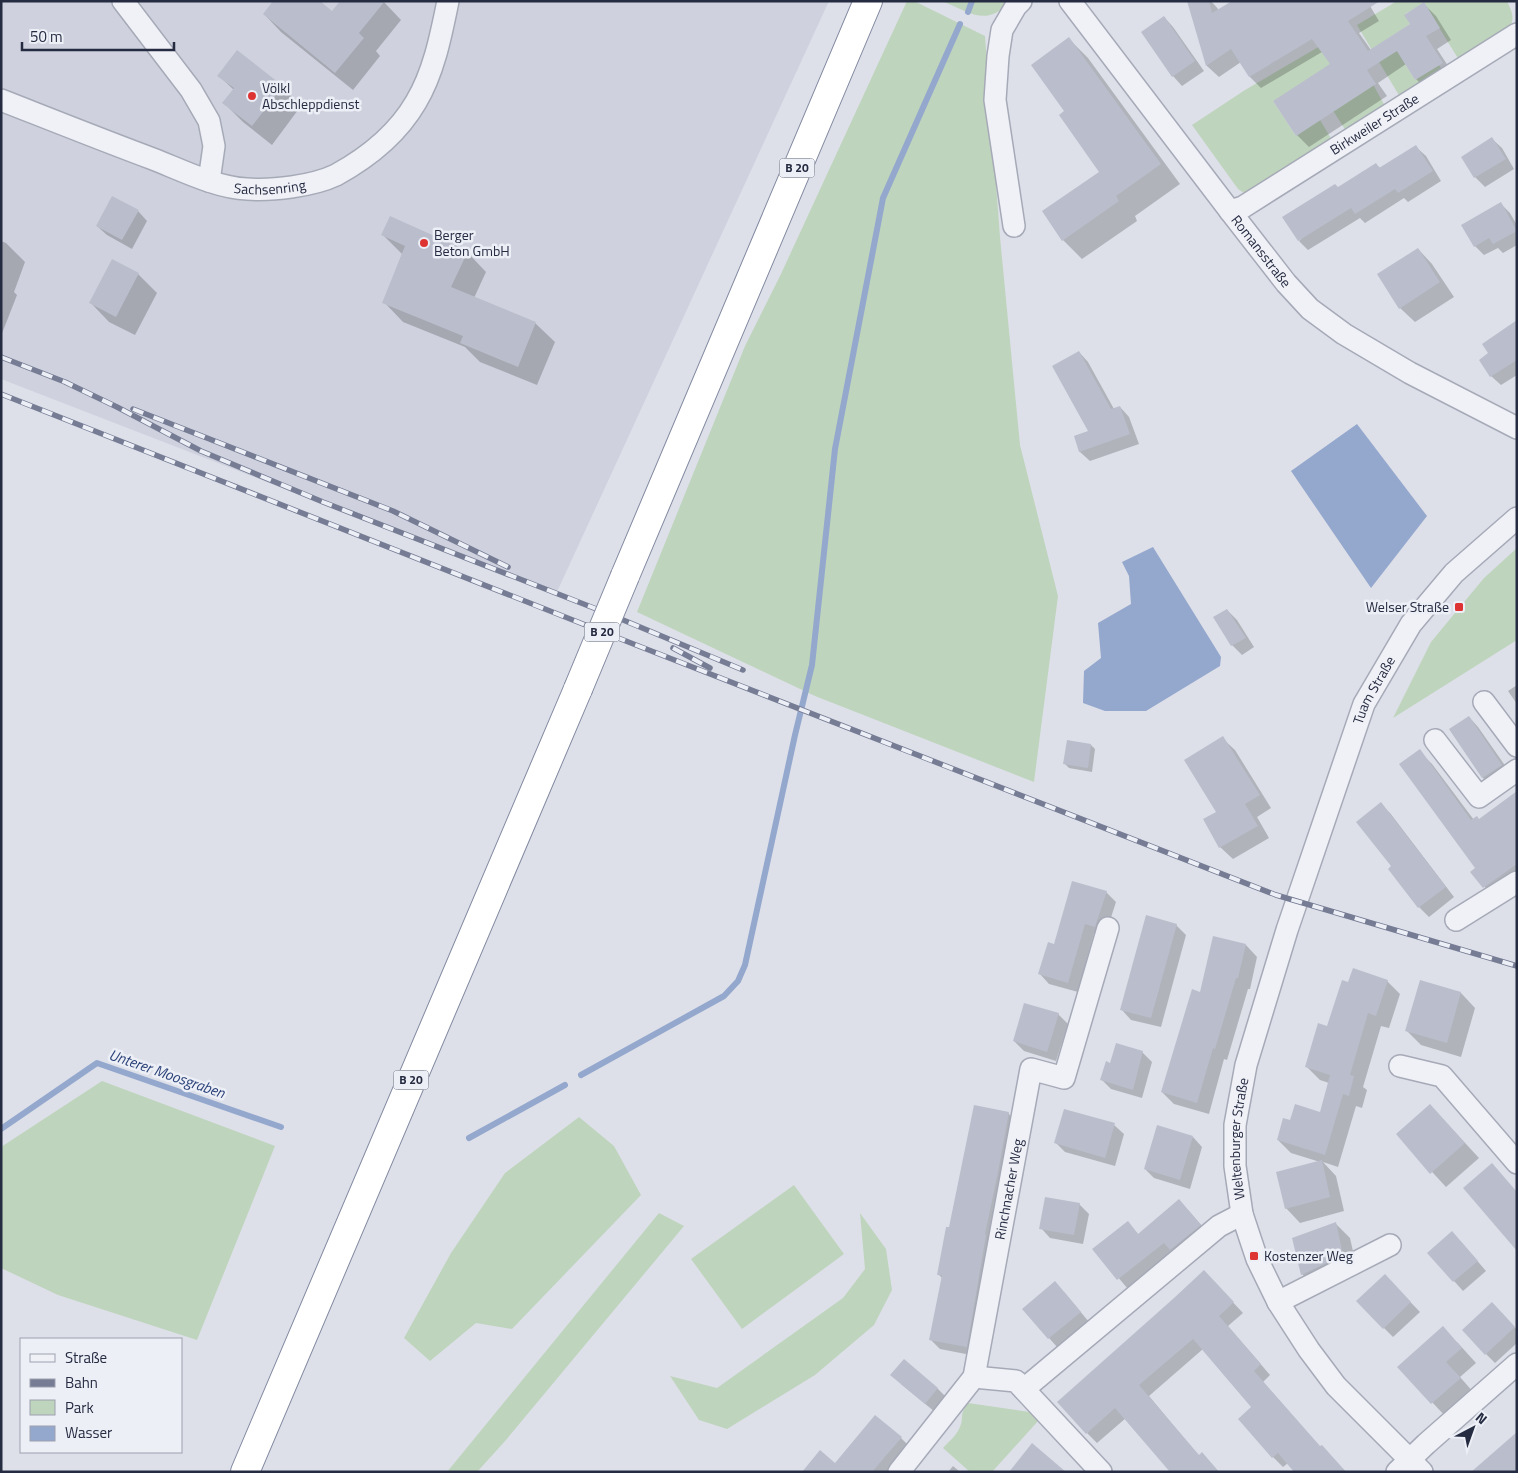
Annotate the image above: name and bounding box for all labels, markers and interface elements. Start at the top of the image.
scale bar [22,20,175,52]
text: 50 m [30,25,63,48]
place label: Völkl Abschleppdienst [262,77,359,114]
street label: Birkweiler Straße [1326,88,1423,160]
marker: Völkl Abschleppdienst [246,90,258,102]
road number: B 20 [780,158,814,178]
street label: Sachsenring [233,174,308,199]
street label: Romansstraße [1227,210,1297,292]
place label: Berger Beton GmbH [434,224,510,261]
marker: Berger Beton GmbH [418,237,430,249]
place label: Welser Straße [1366,596,1449,617]
marker: Welser Straße [1453,601,1465,613]
road number: B 20 [584,622,620,642]
street label: Tuam Straße [1347,652,1400,727]
water label: Unterer Moosgraben [106,1043,229,1104]
road number: B 20 [394,1070,428,1090]
street label: Weltenburger Straße [1224,1076,1253,1201]
street label: Rinchnacher Weg [989,1137,1028,1241]
place label: Kostenzer Weg [1264,1245,1353,1266]
marker: Kostenzer Weg [1248,1250,1260,1262]
legend [20,1338,182,1453]
text: Straße [65,1346,107,1369]
text: Bahn [65,1371,98,1394]
text: Park [65,1396,94,1419]
north arrow [1448,1403,1498,1453]
text: N [1471,1407,1492,1429]
text: Wasser [65,1421,112,1444]

